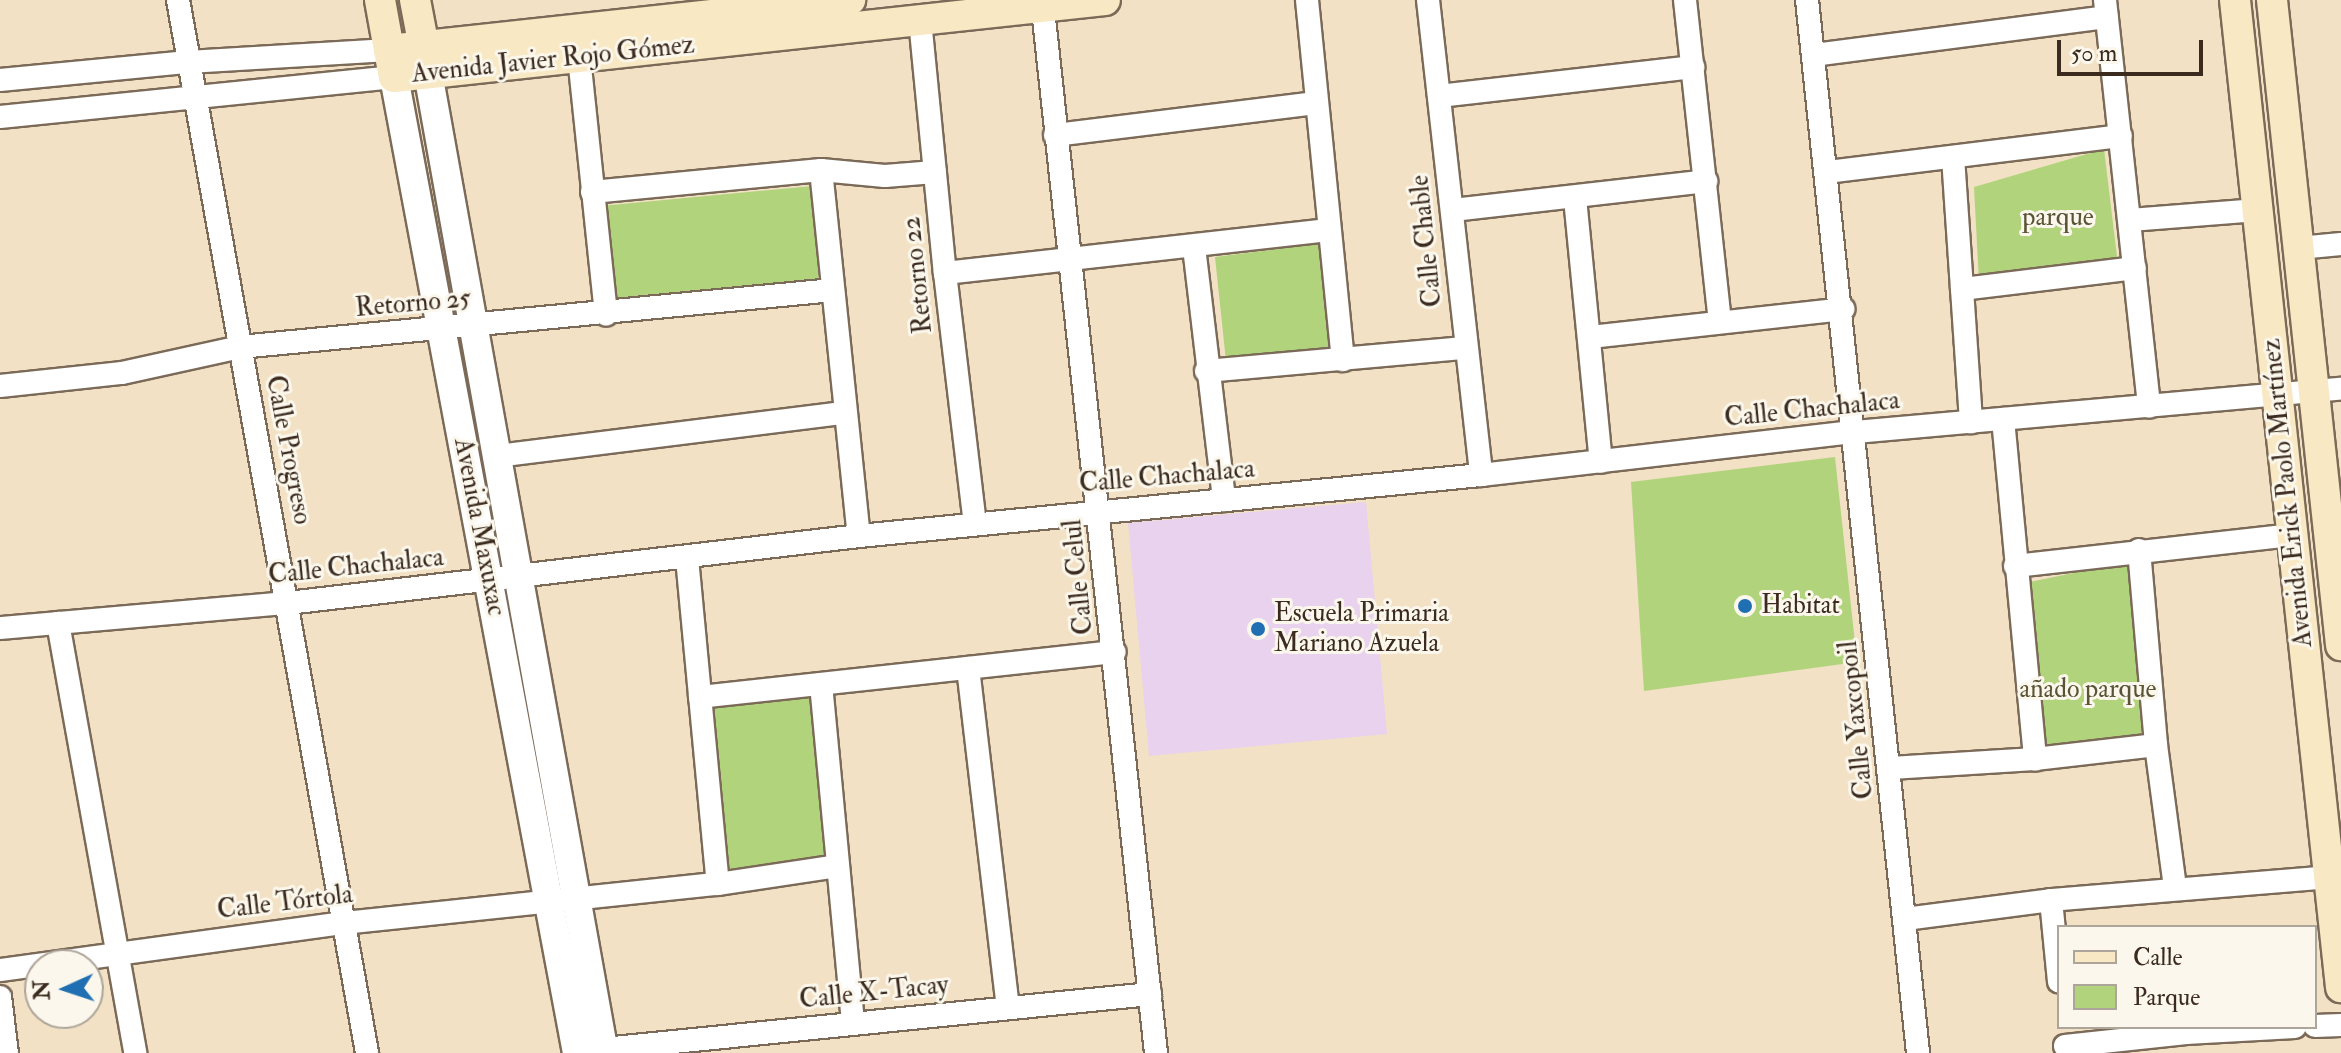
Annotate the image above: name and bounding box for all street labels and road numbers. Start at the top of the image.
street label: Avenida Javier Rojo Gómez [410,30,696,90]
street label: Calle Chable [1405,173,1449,309]
street label: Retorno 22 [896,215,940,335]
street label: Retorno 25 [354,283,472,325]
street label: Avenida Erick Paolo Martínez [2256,337,2320,649]
street label: Calle Progreso [258,373,318,527]
street label: Calle Chachalaca [1723,385,1901,435]
street label: Avenida Maxuxac [446,436,512,618]
street label: Calle Chachalaca [1078,454,1256,500]
street label: Calle Celul [1057,518,1101,636]
street label: Calle Chachalaca [267,542,445,592]
street label: Calle Yaxcopoil [1833,639,1881,801]
street label: Calle Tórtola [216,879,354,927]
street label: Calle X-Tacay [798,970,950,1016]

